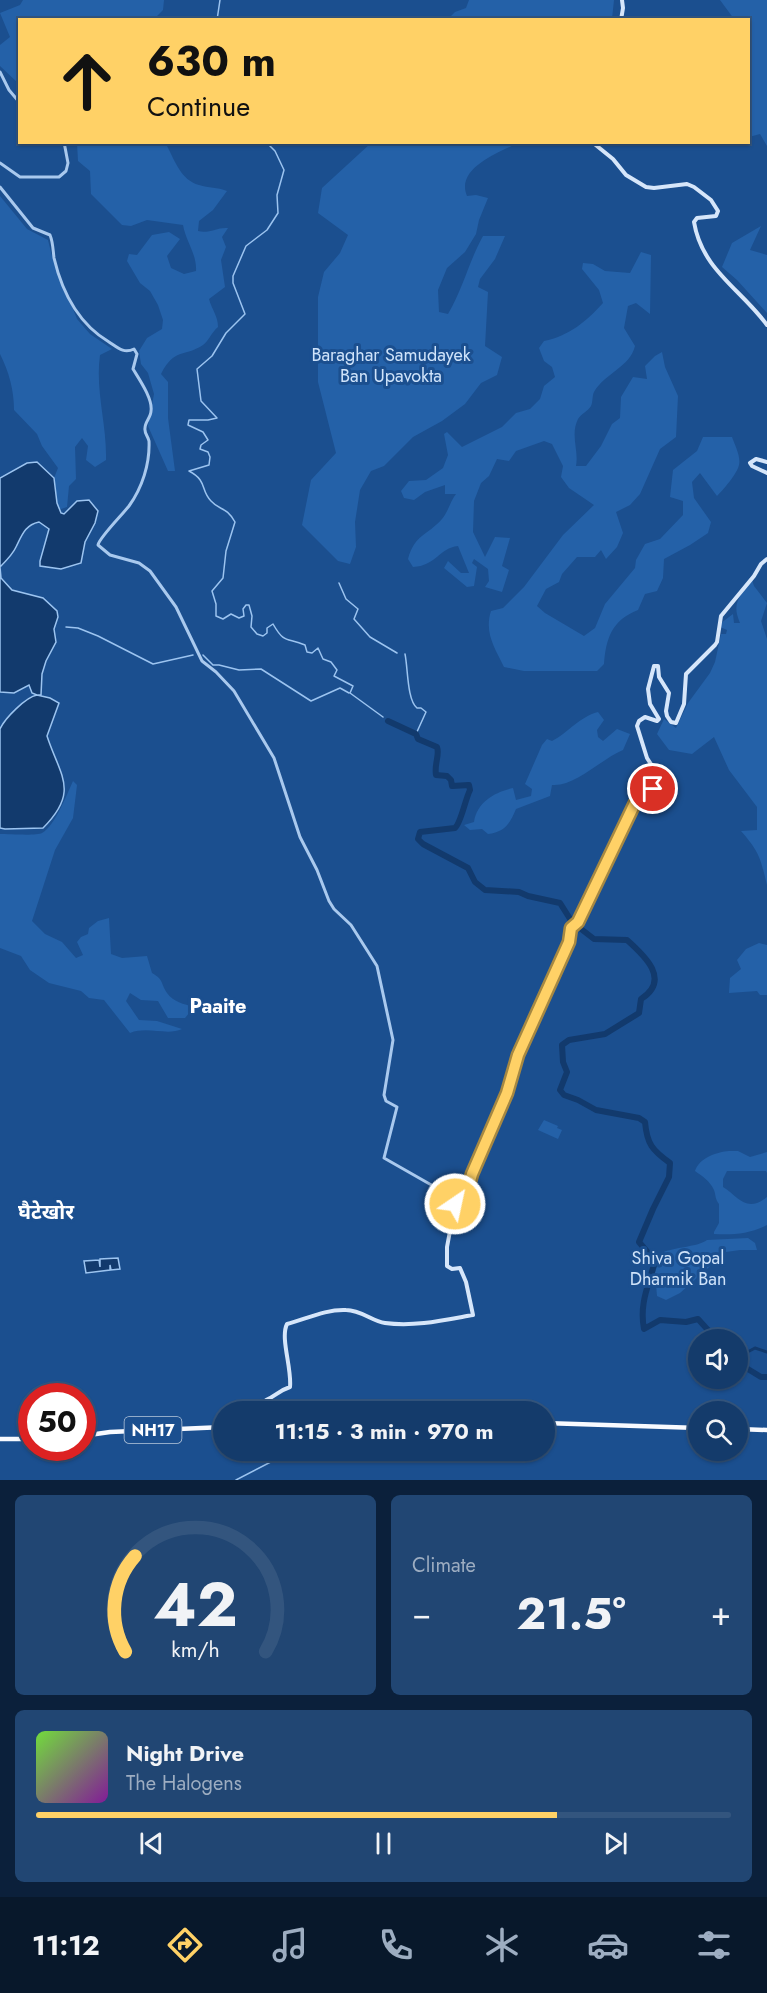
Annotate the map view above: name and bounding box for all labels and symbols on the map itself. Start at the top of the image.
park label: Baraghar Samudayek Ban Upavokta [311,342,471,389]
pin [627,763,678,814]
district label: Paaite [190,992,246,1021]
position arrow [423,1172,487,1236]
district label: घैटेखोर [18,1198,75,1227]
park label: Shiva Gopal Dharmik Ban [630,1245,726,1292]
speed limit sign: 50 [18,1383,96,1461]
road number: NH17 [124,1417,182,1443]

